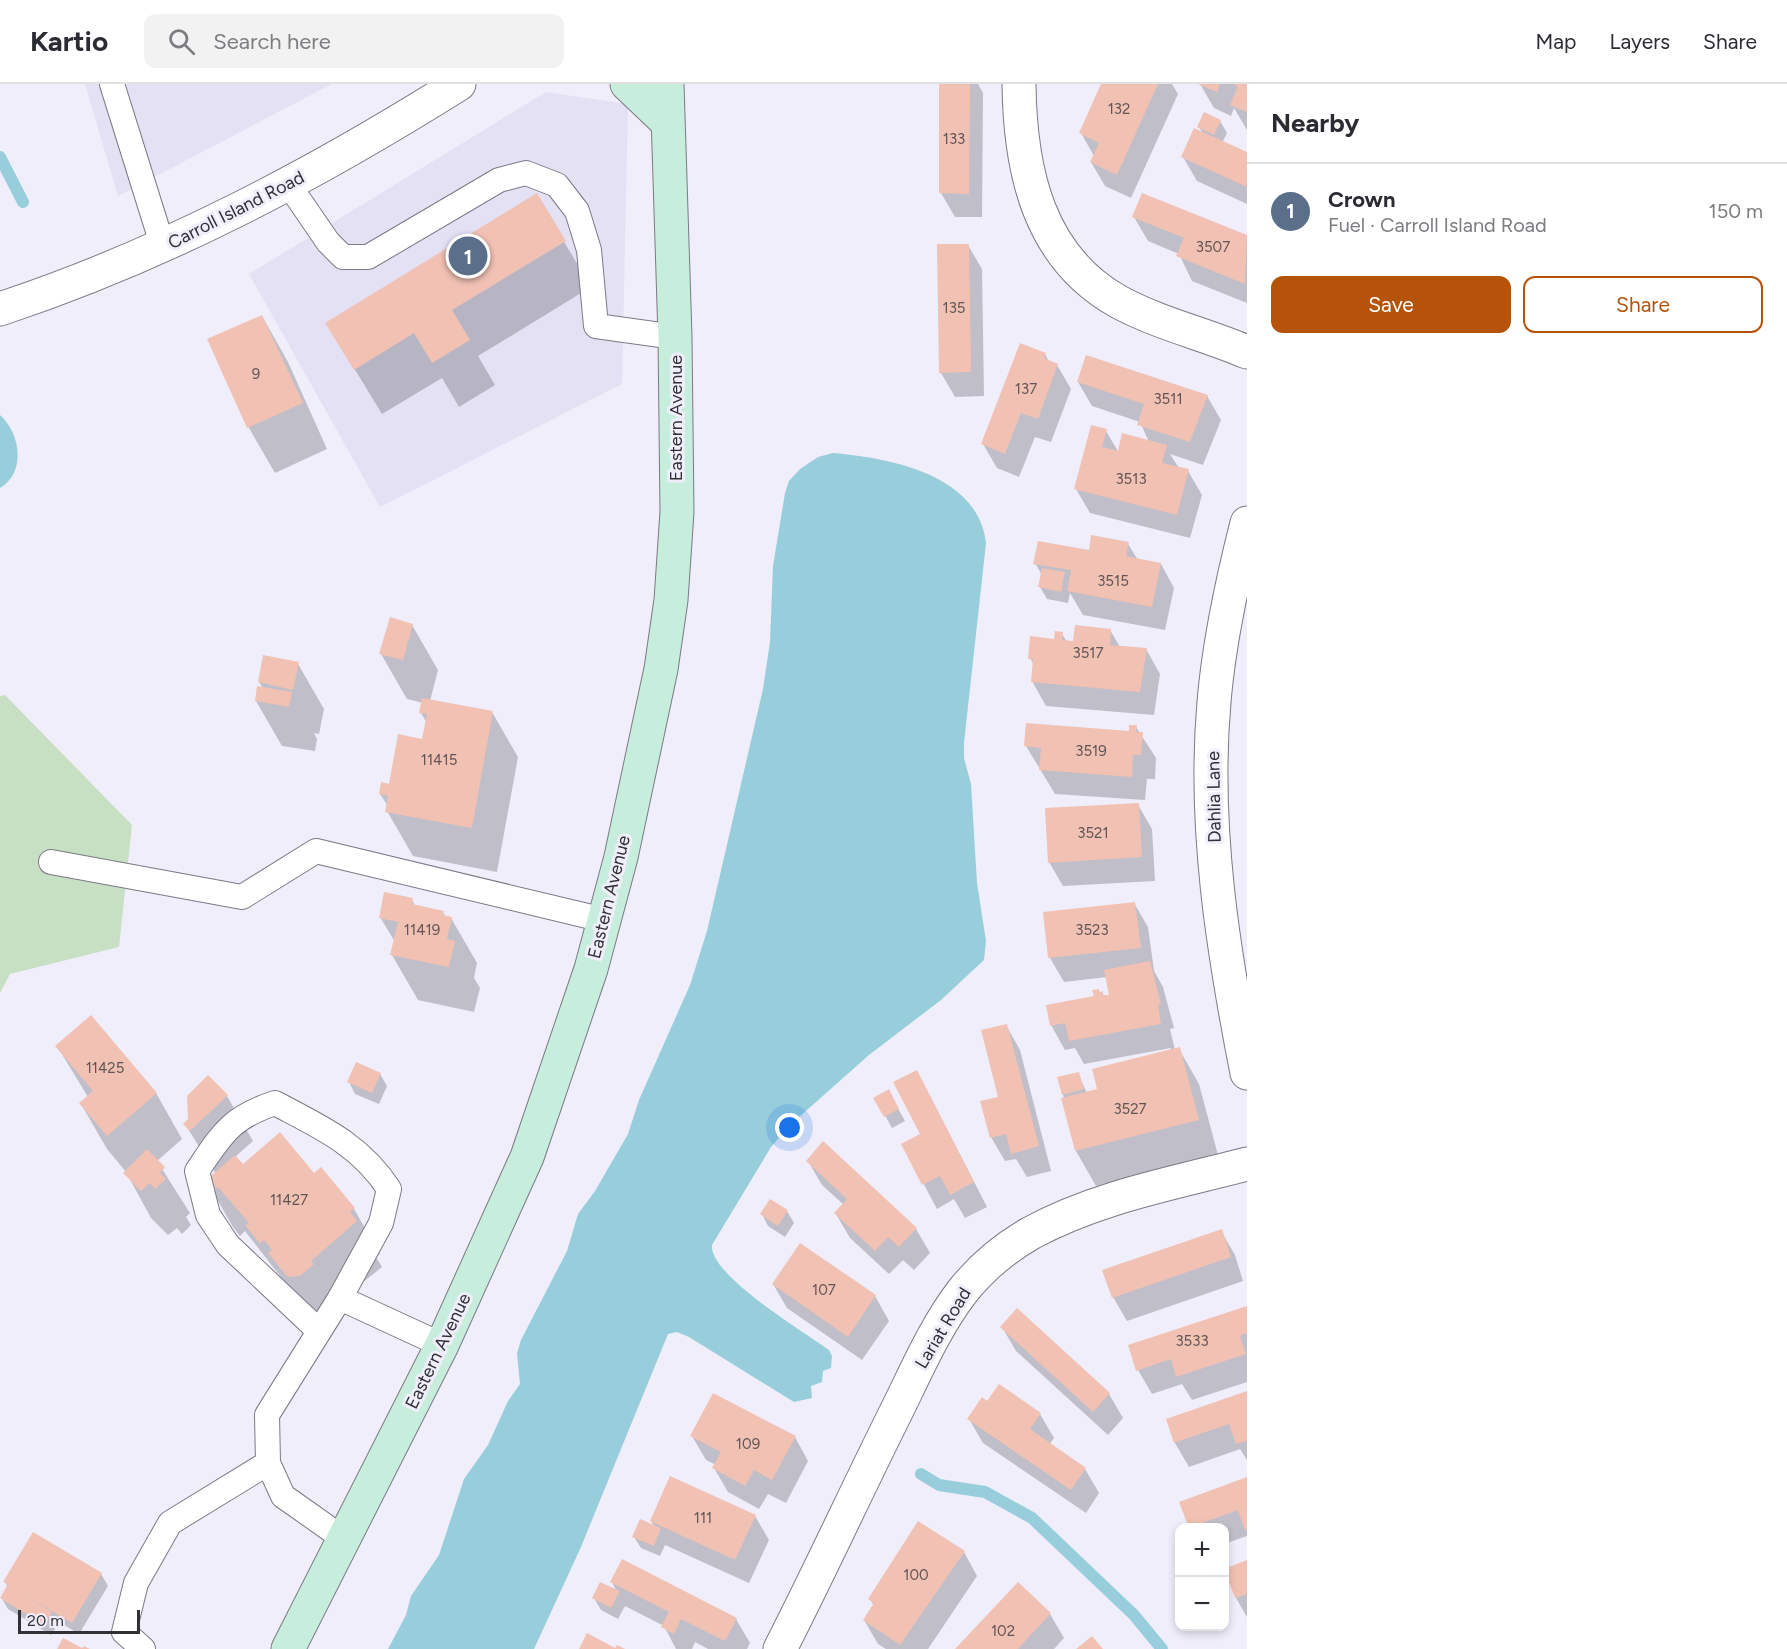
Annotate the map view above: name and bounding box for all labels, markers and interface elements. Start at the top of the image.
search box [144,14,564,68]
text: Kartio [30,24,108,58]
icon: search [165,25,198,58]
text: Search here [213,28,331,55]
text: Map [1536,29,1576,54]
text: Layers [1609,29,1670,54]
text: Share [1703,29,1757,54]
house number: 132 [1108,100,1130,118]
text: Nearby [1271,107,1359,139]
house number: 133 [943,130,965,148]
street label: Carroll Island Road [164,166,308,254]
text: Crown [1328,186,1395,213]
text: 1 [1286,199,1295,223]
text: 150 m [1708,199,1763,223]
text: Fuel · Carroll Island Road [1328,213,1547,237]
pin: 1 [448,234,488,279]
house number: 3507 [1196,238,1230,256]
button: Save [1271,276,1511,333]
button: Share [1523,276,1763,333]
house number: 135 [943,299,965,317]
street label: Eastern Avenue [665,355,687,481]
house number: 9 [252,365,260,383]
house number: 137 [1015,380,1037,398]
house number: 3511 [1153,390,1183,408]
house number: 3513 [1115,470,1147,488]
house number: 3515 [1097,572,1129,590]
house number: 3517 [1072,644,1104,662]
house number: 3519 [1075,742,1107,760]
house number: 11415 [421,751,457,769]
street label: Dahlia Lane [1202,751,1226,843]
house number: 3521 [1077,824,1109,842]
street label: Eastern Avenue [583,833,635,961]
house number: 11419 [404,921,440,939]
house number: 3523 [1075,921,1109,939]
house number: 11425 [86,1059,124,1077]
house number: 3527 [1113,1100,1147,1118]
your location [775,1113,804,1142]
house number: 11427 [270,1191,308,1209]
house number: 107 [812,1281,836,1299]
street label: Lariat Road [910,1283,976,1373]
street label: Eastern Avenue [400,1289,476,1413]
house number: 3533 [1175,1332,1209,1350]
house number: 109 [736,1435,760,1453]
house number: 111 [694,1509,712,1527]
map controls [1175,1523,1229,1631]
button: + [1175,1523,1229,1577]
house number: 100 [903,1566,929,1584]
button: − [1175,1577,1229,1631]
scale bar [18,1607,140,1634]
text: 20 m [27,1611,64,1630]
house number: 102 [991,1622,1015,1640]

